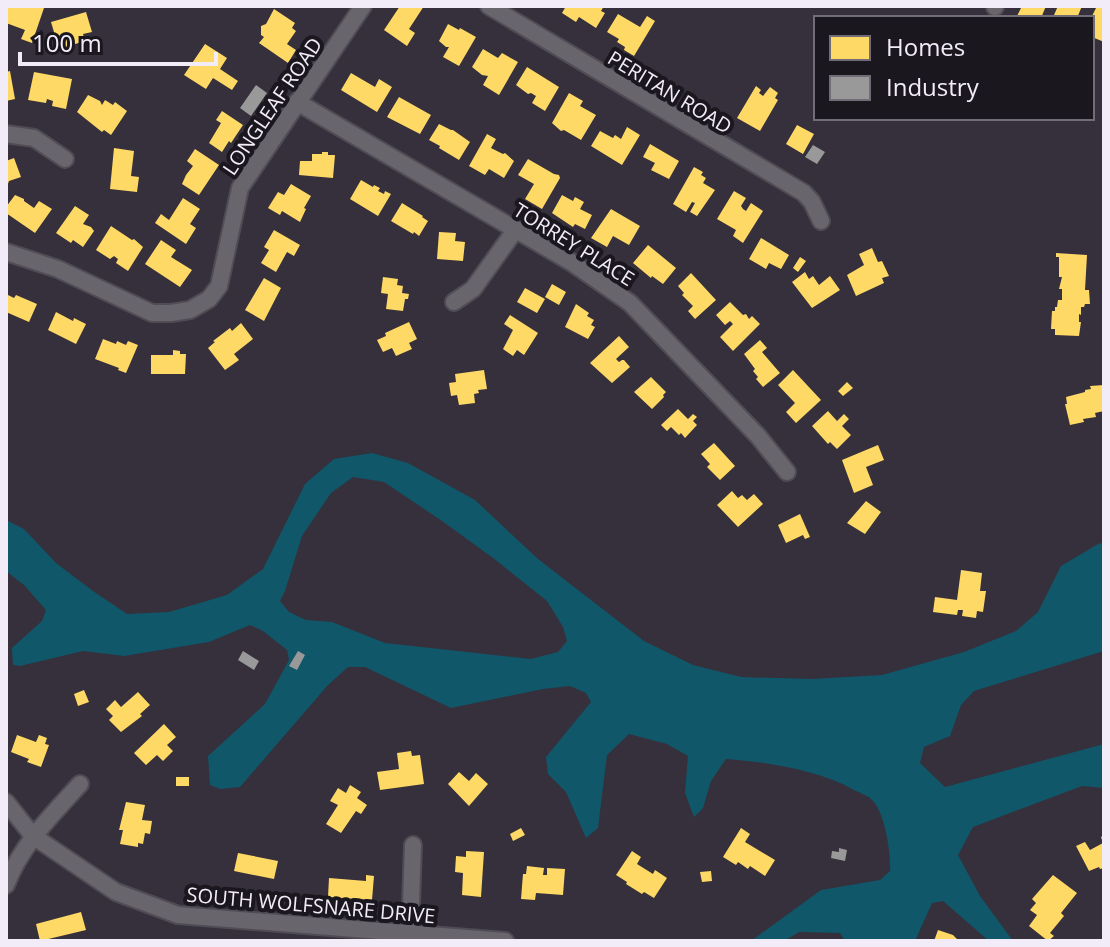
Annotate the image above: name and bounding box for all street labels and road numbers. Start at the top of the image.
street label: LONGLEAF ROAD [216,32,328,180]
street label: PERITAN ROAD [603,44,737,140]
street label: TORREY PLACE [509,196,639,292]
street label: SOUTH WOLFSNARE DRIVE [185,881,437,929]

